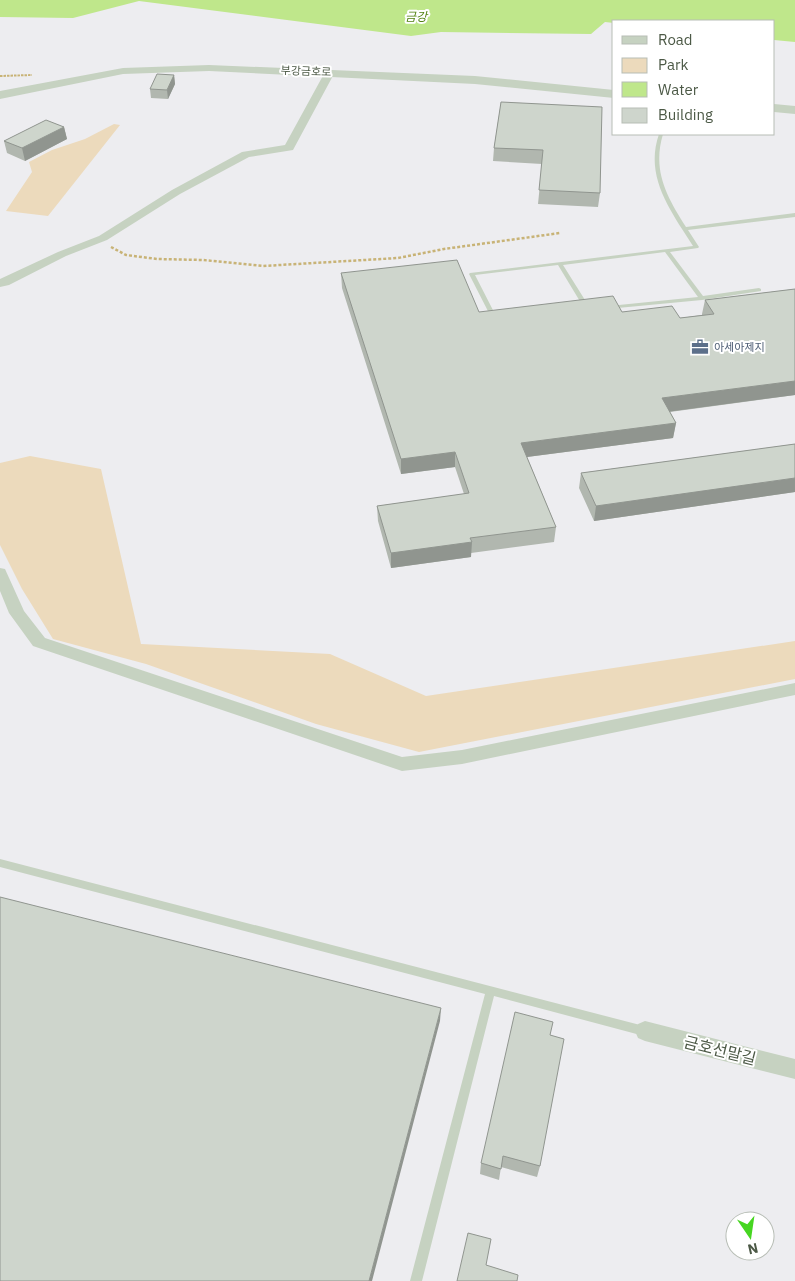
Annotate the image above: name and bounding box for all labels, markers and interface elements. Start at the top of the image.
water label: 금강 [405,9,429,24]
legend [612,20,775,135]
text: Road [658,30,693,49]
text: Park [658,55,688,74]
street label: 부강금호로 [280,63,332,79]
text: Water [658,80,699,99]
text: Building [658,105,713,124]
office icon: 아세아제지 [690,337,710,357]
place label: 아세아제지 [714,340,765,354]
street label: 금호선말길 [682,1031,758,1069]
north arrow [725,1211,775,1261]
text: N [746,1239,760,1259]

